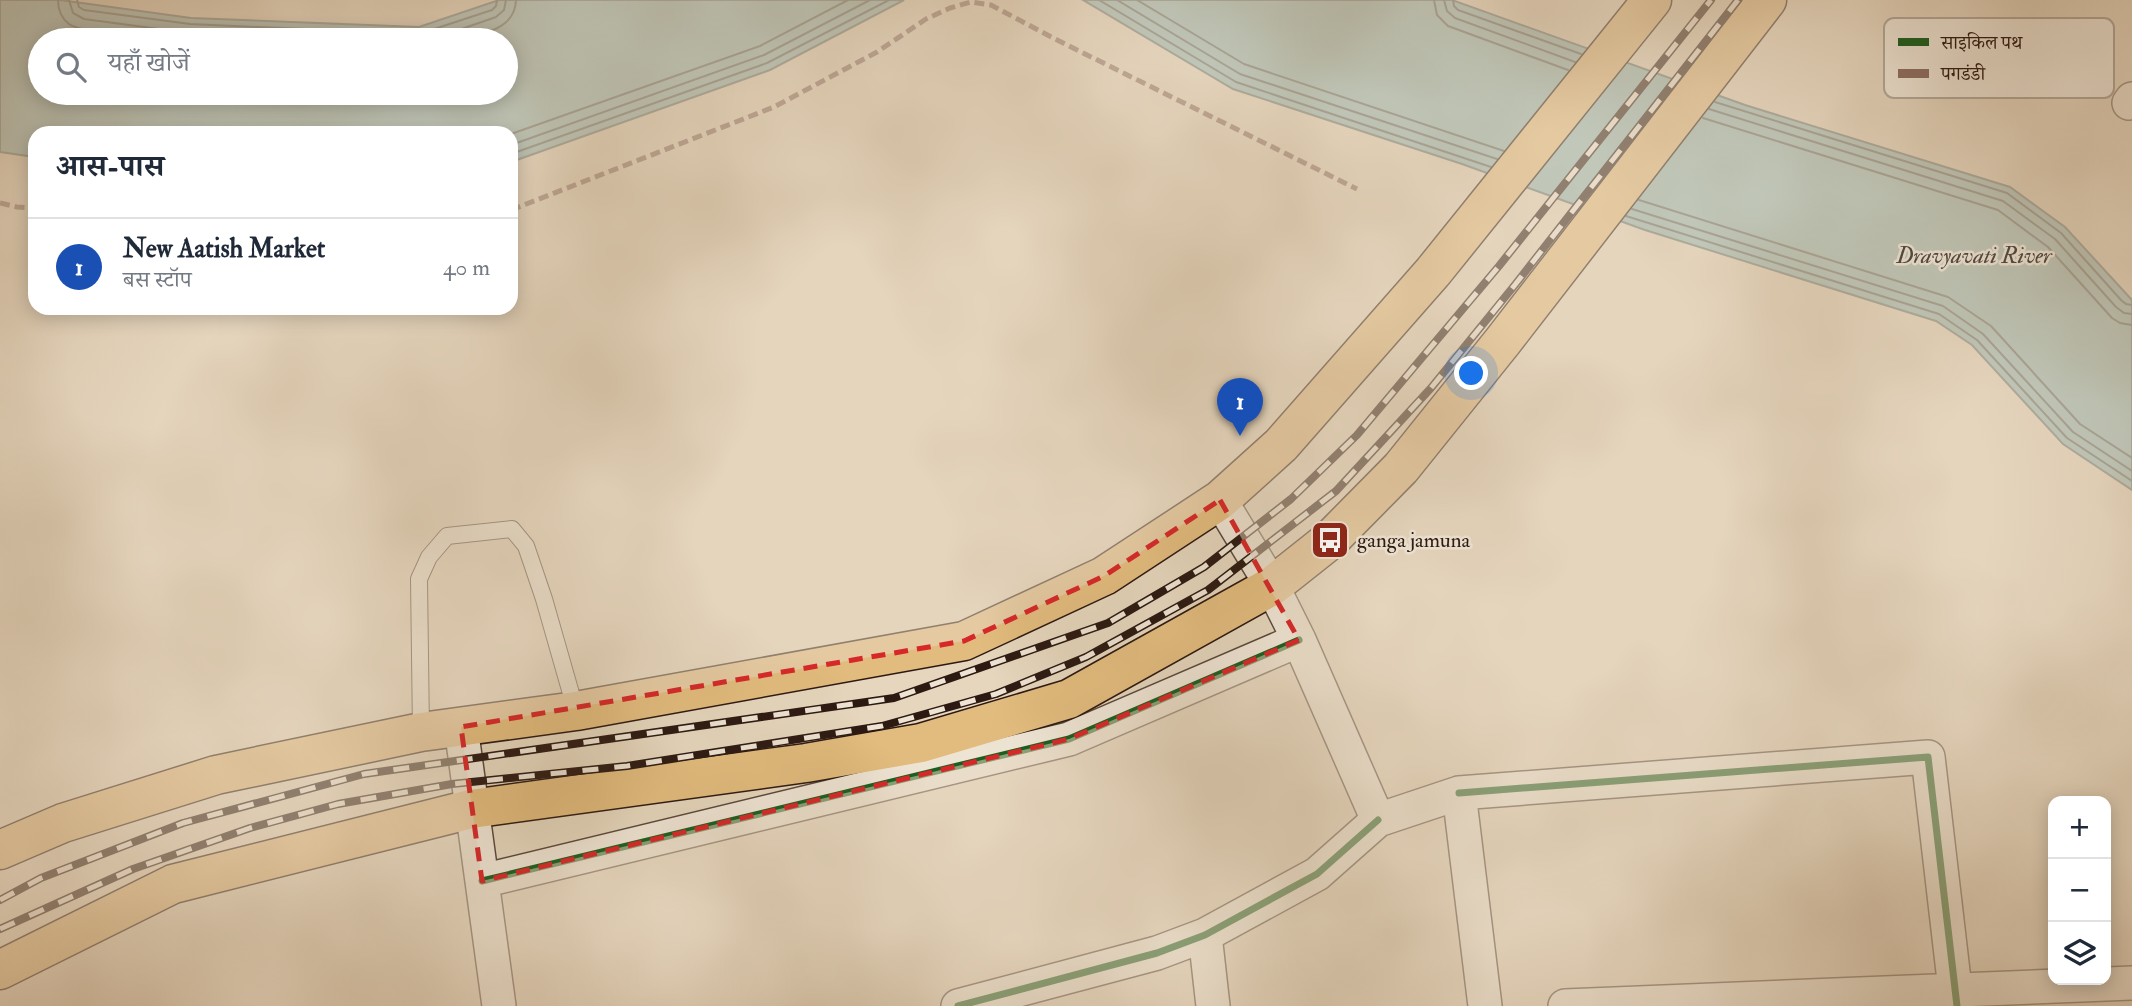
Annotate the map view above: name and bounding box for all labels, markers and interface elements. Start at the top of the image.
legend [1884,18,2114,98]
search box [28,28,518,105]
text: साइकिल पथ [1940,31,2023,55]
text: यहाँ खोजें [108,47,190,79]
icon: search [52,48,90,86]
text: पगडंडी [1940,62,1986,86]
text: आस-पास [56,148,164,185]
text: New Aatish Market [123,233,325,265]
water label: Dravyavati River [1895,241,2053,270]
text: 1 [75,253,83,282]
text: 40 m [443,253,490,282]
text: बस स्टॉप [123,265,192,294]
your location [1454,356,1488,390]
pin: 1 [1217,378,1263,436]
bus stop icon: ganga jamuna [1309,519,1351,561]
place label: ganga jamuna [1357,527,1470,554]
map controls [2048,796,2111,985]
button: + [2048,796,2111,859]
button: − [2048,859,2111,922]
button: layers [2048,922,2111,985]

